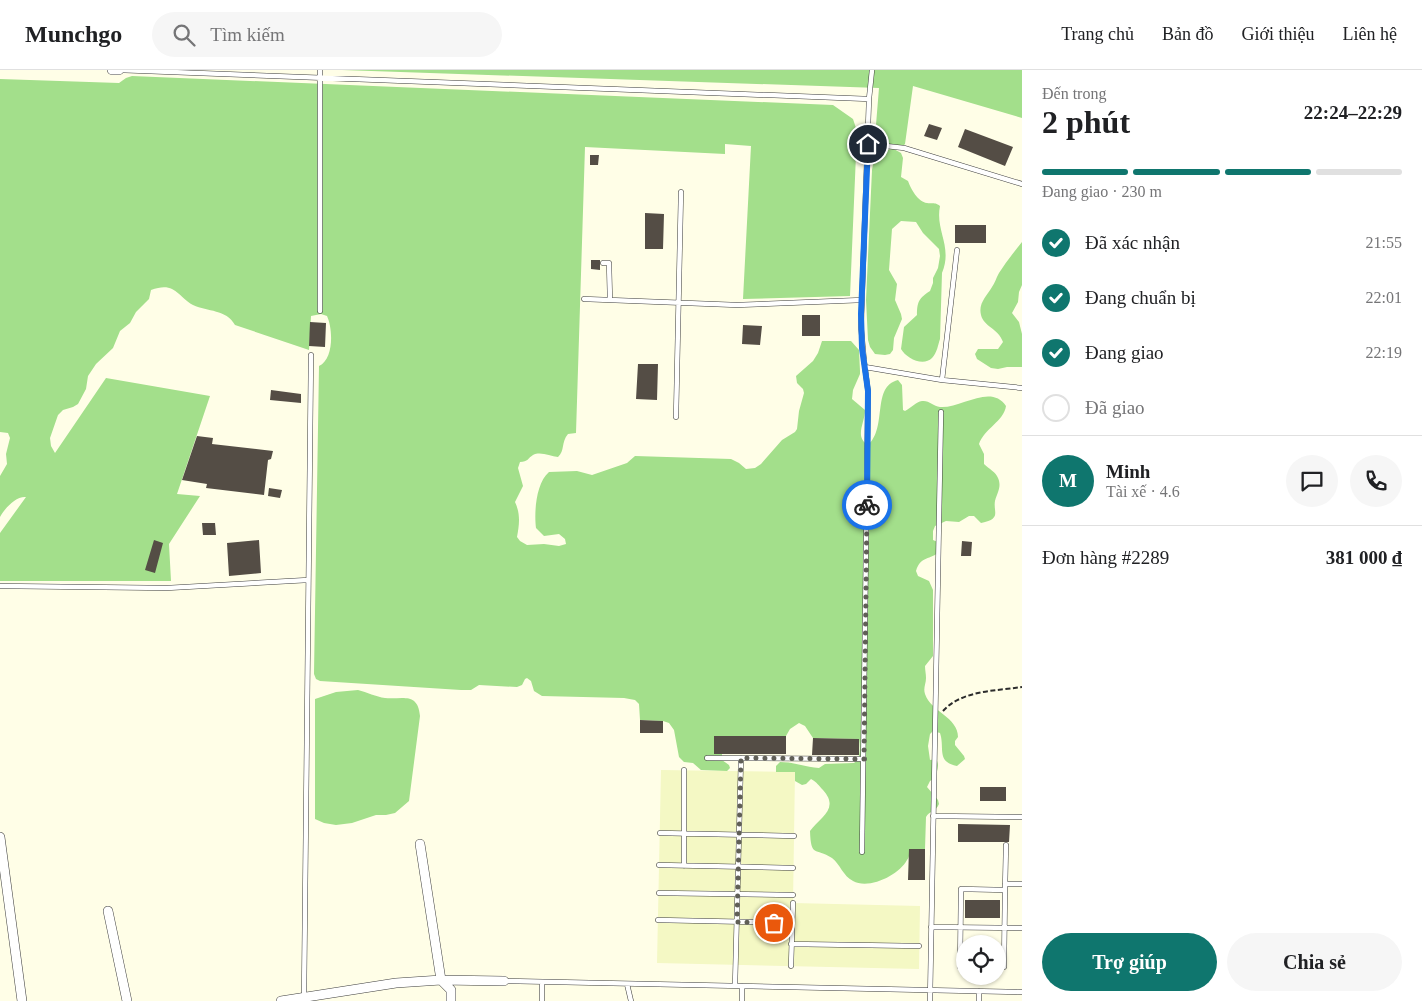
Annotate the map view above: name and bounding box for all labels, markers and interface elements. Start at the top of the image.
search box [152,12,502,57]
text: Munchgo [25,21,122,47]
icon: search [170,21,198,49]
text: Tìm kiếm [210,24,285,45]
text: Trang chủ [1061,24,1134,44]
text: Bản đồ [1162,24,1214,44]
text: Giới thiệu [1242,24,1315,44]
text: Liên hệ [1343,24,1397,44]
text: Đến trong [1042,85,1106,102]
text: 22:24–22:29 [1304,102,1402,123]
text: 2 phút [1042,104,1130,140]
pin [847,123,889,165]
icon: home [854,130,882,158]
text: Đang giao · 230 m [1042,183,1162,200]
icon: check [1042,229,1070,257]
text: Đã xác nhận [1085,232,1180,253]
text: 21:55 [1366,234,1402,251]
icon: check [1042,284,1070,312]
text: Đang chuẩn bị [1085,287,1196,308]
text: 22:01 [1366,289,1402,306]
icon: check [1042,339,1070,367]
text: Đang giao [1085,342,1164,363]
text: 22:19 [1366,344,1402,361]
text: Đã giao [1085,397,1145,418]
button: chat [1286,455,1338,507]
button: phone [1350,455,1402,507]
text: Minh [1106,461,1150,482]
text: M [1059,470,1077,491]
courier [842,480,892,530]
text: Tài xế · 4.6 [1106,483,1180,500]
icon: bike [853,491,881,519]
text: Đơn hàng #2289 [1042,547,1169,568]
text: 381 000 ₫ [1326,547,1402,568]
pin [753,902,795,944]
icon: bag [760,909,788,937]
button: Trợ giúp [1042,933,1217,991]
button: Chia sẻ [1227,933,1402,991]
map controls [956,935,1006,985]
button: locate [956,935,1006,985]

